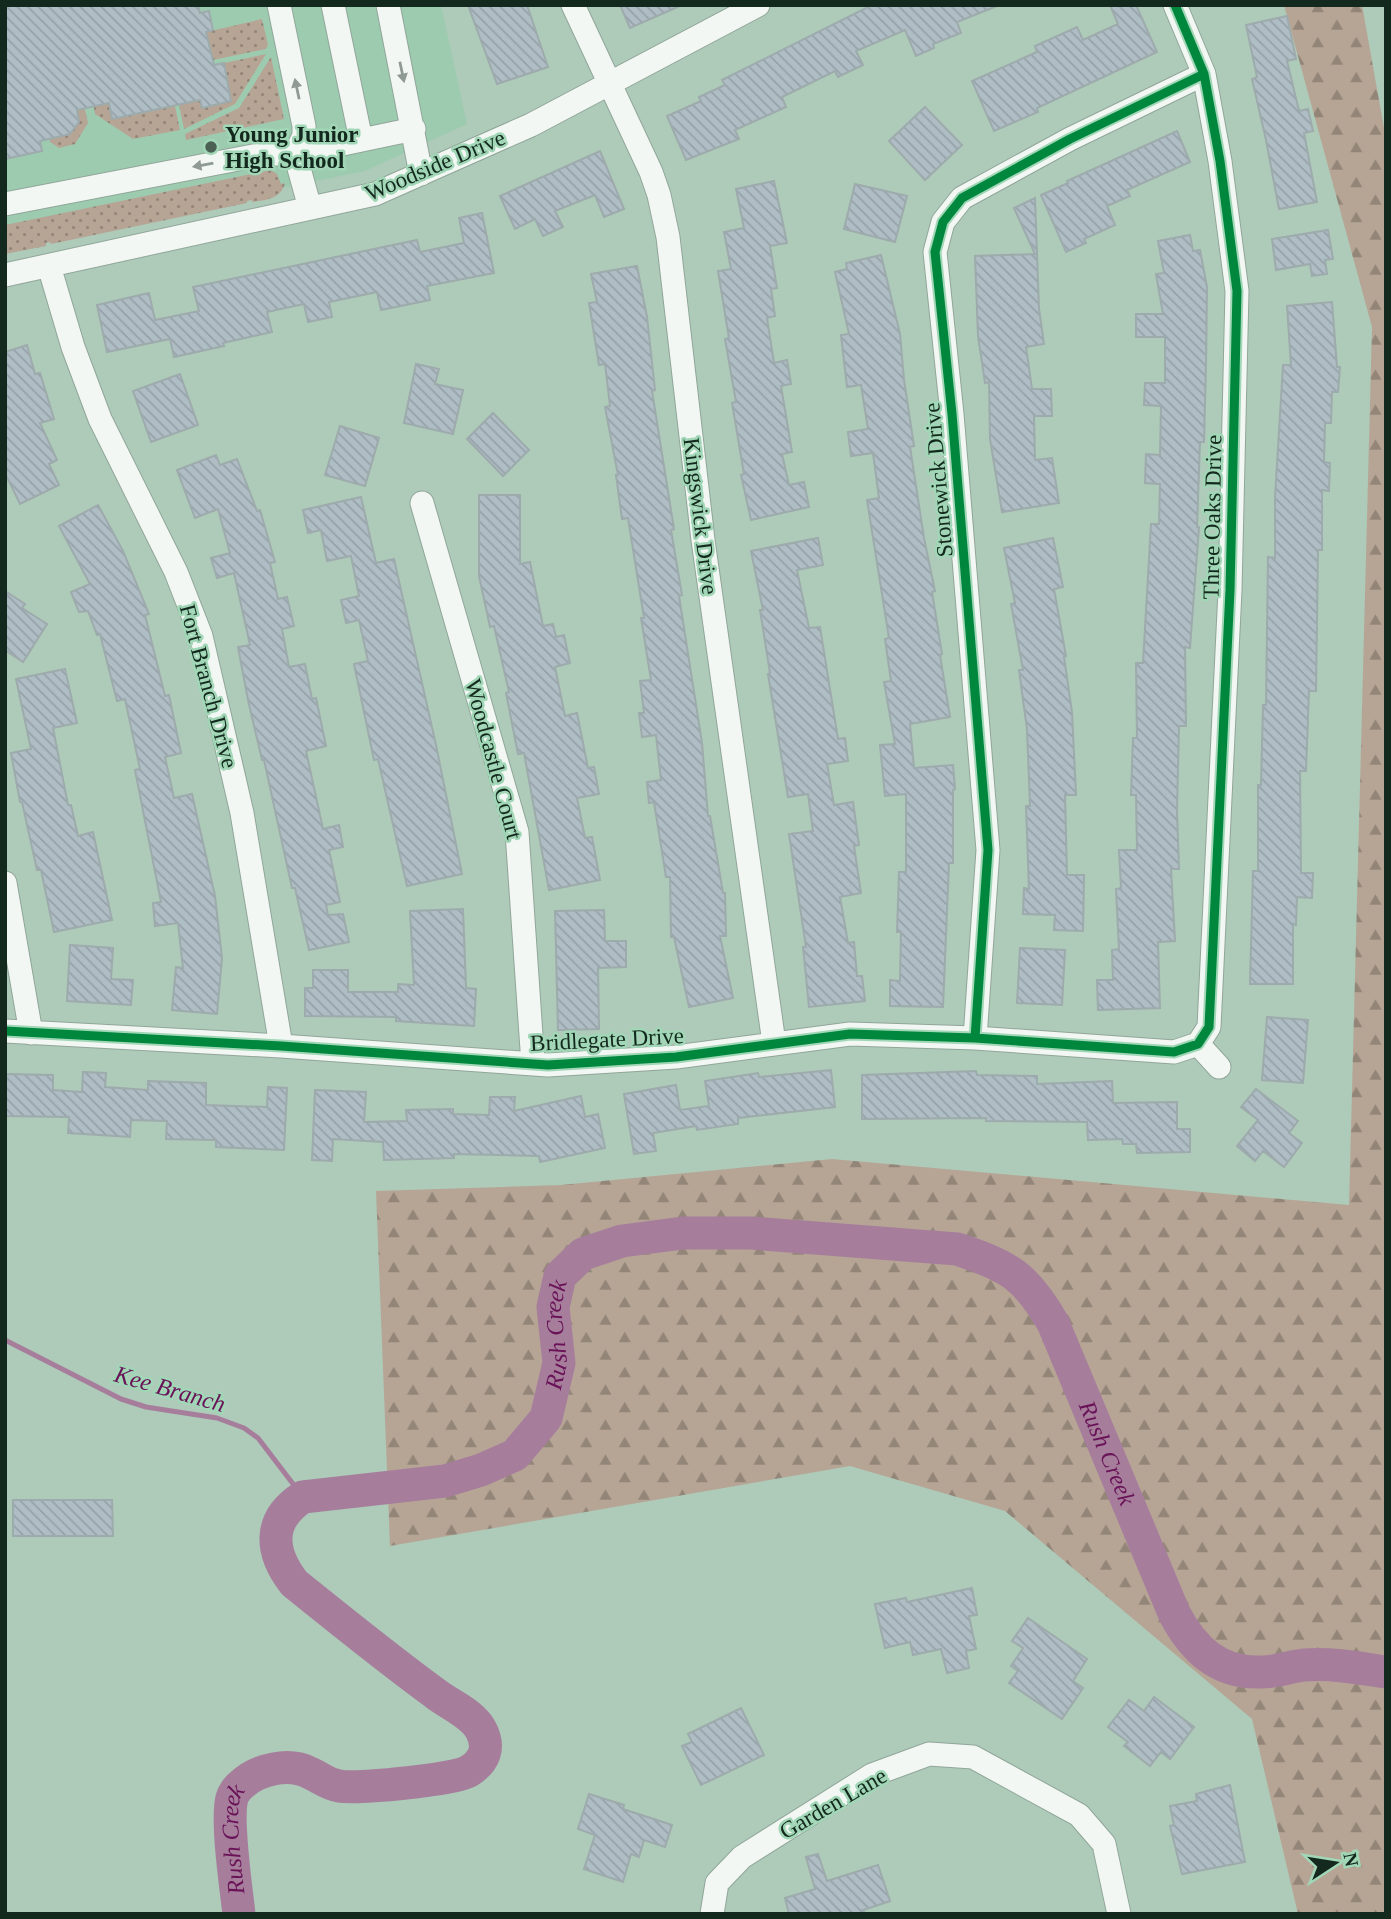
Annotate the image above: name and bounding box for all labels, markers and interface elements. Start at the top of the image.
one-way arrow [396,61,407,83]
one-way arrow [291,78,302,100]
place label: Young Junior High School [225,122,359,173]
street label: Woodside Drive [361,125,509,206]
marker: Young Junior High School [203,139,219,155]
one-way arrow [192,160,214,171]
street label: Stonewick Drive [919,402,958,558]
street label: Three Oaks Drive [1199,434,1226,600]
street label: Kingswick Drive [678,436,723,596]
street label: Fort Branch Drive [175,601,242,771]
street label: Woodcastle Court [460,676,527,843]
street label: Bridlegate Drive [530,1023,685,1056]
water label: Rush Creek [539,1277,572,1393]
water label: Kee Branch [111,1361,228,1417]
water label: Rush Creek [1074,1396,1141,1509]
street label: Garden Lane [775,1763,891,1844]
water label: Rush Creek [217,1779,250,1897]
north arrow [1300,1828,1370,1898]
text: N [1339,1851,1363,1869]

